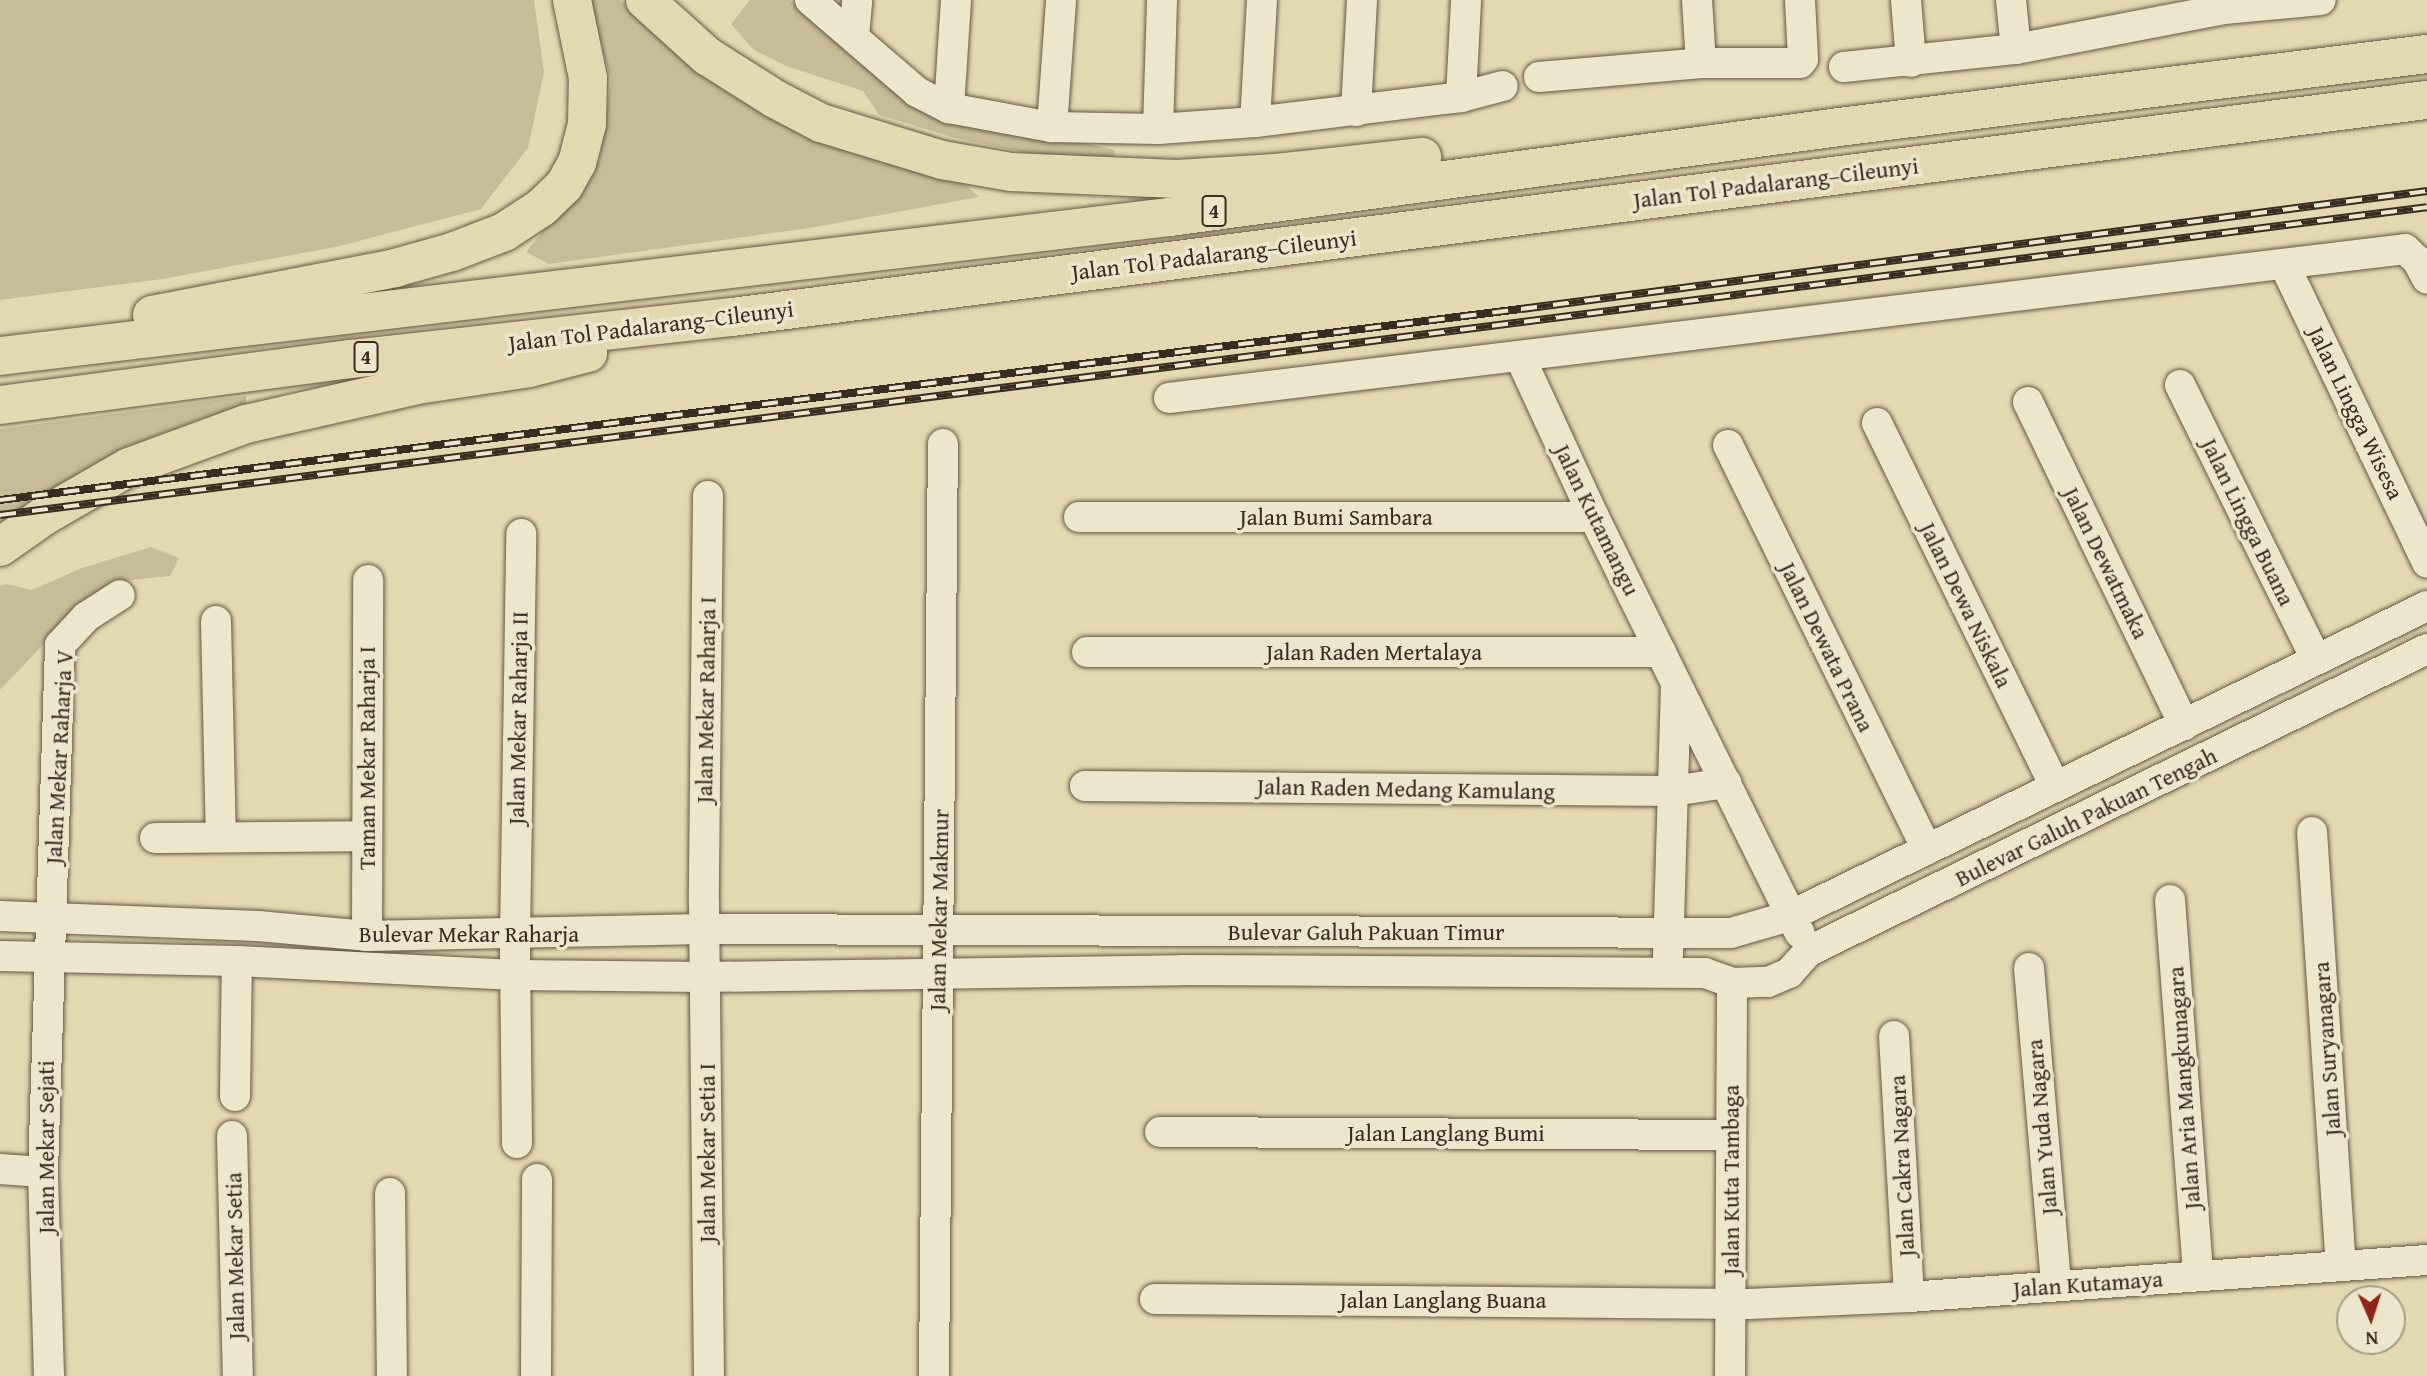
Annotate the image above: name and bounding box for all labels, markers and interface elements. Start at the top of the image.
street label: Jalan Tol Padalarang–Cileunyi [1632,152,1920,214]
road number: 4 [1200,194,1228,228]
street label: Jalan Tol Padalarang–Cileunyi [1070,224,1358,286]
street label: Jalan Tol Padalarang–Cileunyi [507,295,795,357]
street label: Jalan Lingga Wisesa [2302,322,2410,504]
road number: 4 [352,340,380,374]
street label: Jalan Lingga Buana [2195,434,2301,610]
street label: Jalan Kutamangu [1548,440,1646,600]
street label: Jalan Dewatmaka [2057,483,2155,643]
street label: Jalan Bumi Sambara [1239,503,1433,531]
street label: Jalan Dewa Niskala [1914,518,2018,692]
street label: Jalan Dewata Prana [1774,558,1880,736]
street label: Jalan Mekar Raharja I [690,596,722,804]
street label: Jalan Mekar Raharja II [502,611,534,825]
street label: Jalan Raden Mertalaya [1266,638,1482,666]
street label: Taman Mekar Raharja I [353,646,381,870]
street label: Jalan Mekar Raharja V [40,649,78,865]
street label: Bulevar Galuh Pakuan Tengah [1951,742,2221,892]
street label: Jalan Raden Medang Kamulang [1257,773,1555,805]
street label: Jalan Mekar Makmur [923,809,955,1011]
street label: Bulevar Galuh Pakuan Timur [1228,918,1504,946]
street label: Bulevar Mekar Raharja [359,920,579,948]
street label: Jalan Suryanagara [2307,961,2347,1137]
street label: Jalan Aria Mangkunagara [2162,965,2206,1211]
street label: Jalan Yuda Nagara [2021,1038,2063,1216]
street label: Jalan Mekar Sejati [32,1060,60,1234]
street label: Jalan Mekar Setia I [693,1063,721,1243]
street label: Jalan Cakra Nagara [1883,1074,1921,1258]
street label: Jalan Kuta Tambaga [1717,1085,1745,1275]
street label: Jalan Langlang Bumi [1347,1119,1545,1147]
street label: Jalan Mekar Setia [220,1172,250,1340]
street label: Jalan Kutamaya [2012,1265,2164,1303]
north arrow [2336,1285,2406,1355]
street label: Jalan Langlang Buana [1340,1286,1546,1314]
text: N [2365,1325,2379,1353]

